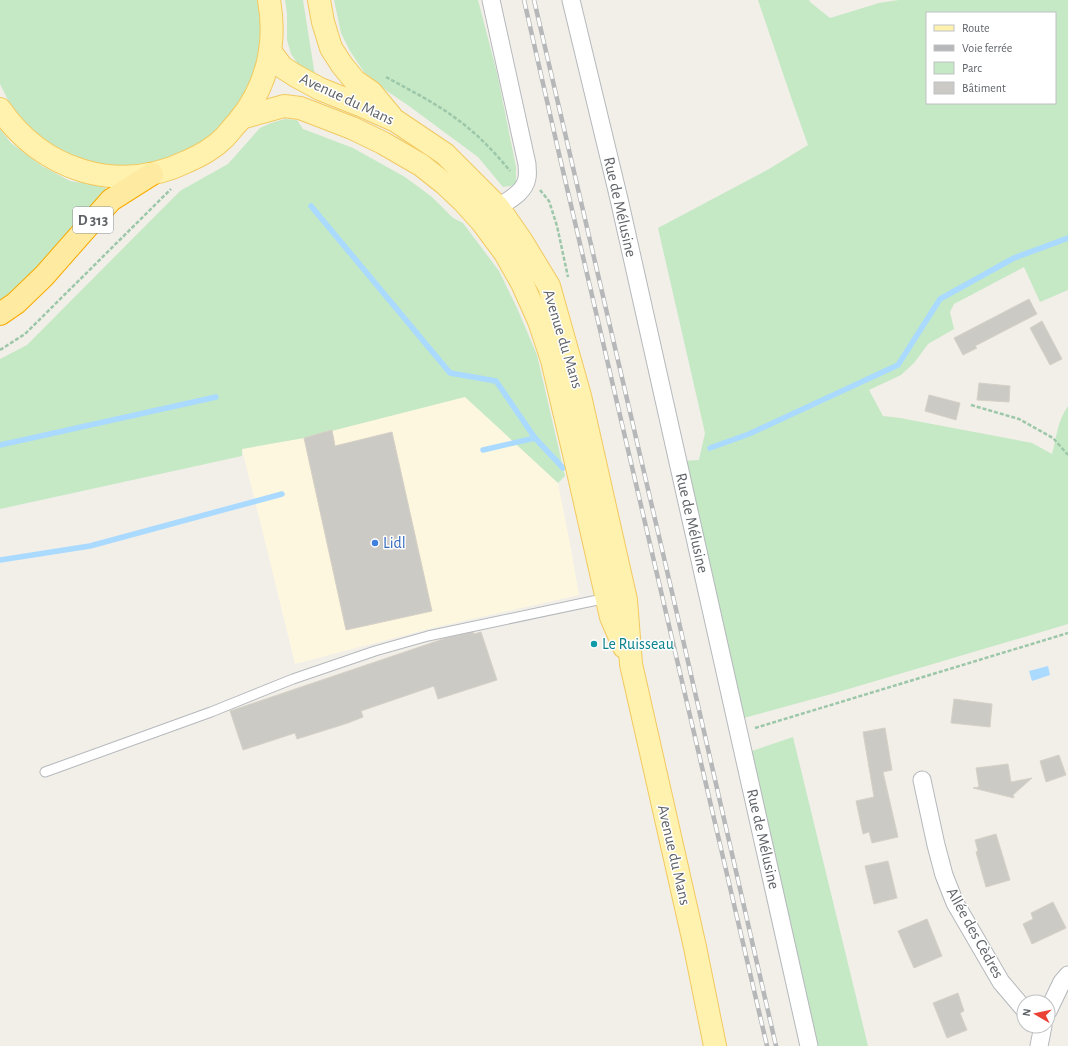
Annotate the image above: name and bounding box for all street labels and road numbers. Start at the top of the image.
street label: Avenue du Mans [297,70,397,128]
street label: Rue de Mélusine [601,155,639,259]
road number: D 313 [73,207,113,233]
street label: Avenue du Mans [540,288,586,390]
street label: Rue de Mélusine [673,471,711,575]
street label: Rue de Mélusine [744,787,782,891]
street label: Avenue du Mans [655,803,693,907]
street label: Allée des Cèdres [944,885,1006,981]

